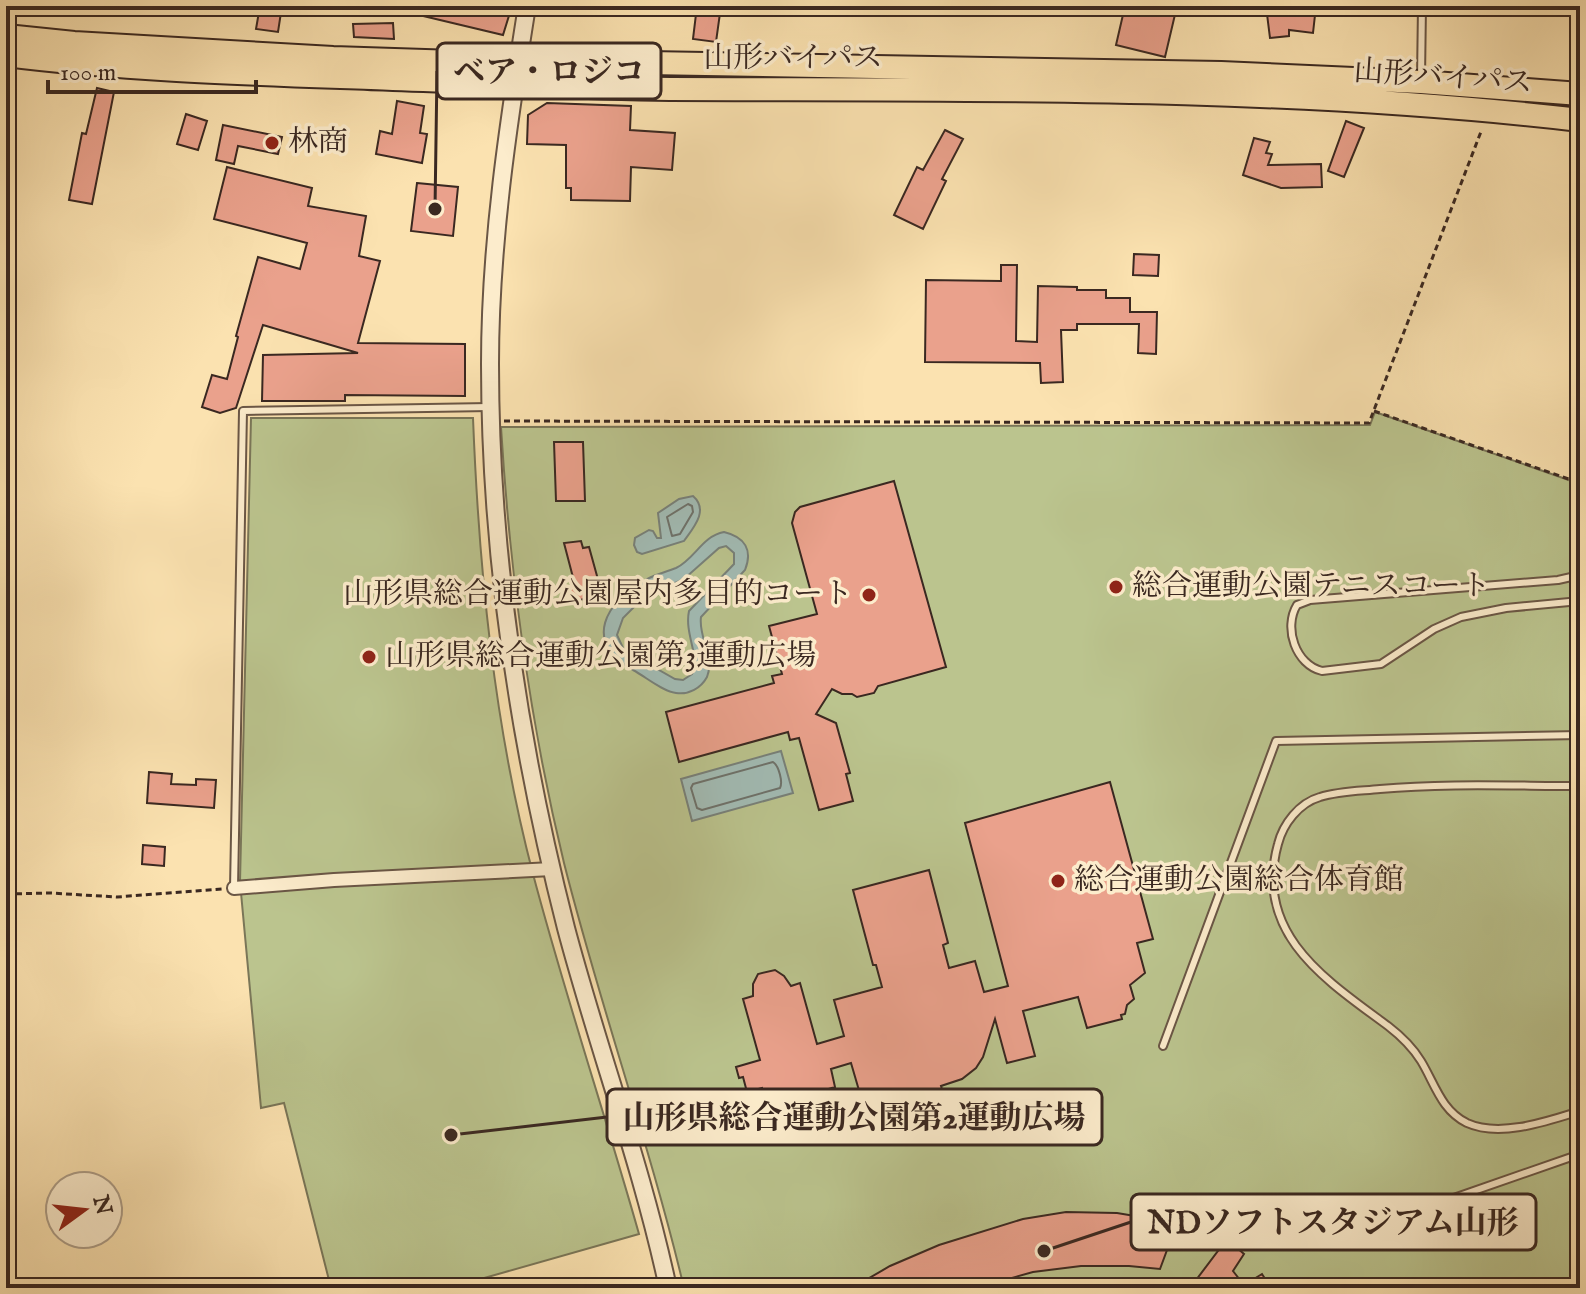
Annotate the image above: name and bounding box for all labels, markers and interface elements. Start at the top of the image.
street label: 山形バイパス [703,40,883,78]
callout: ベア・ロジコ [437,43,661,99]
scale bar [48,44,256,94]
text: ベア・ロジコ [453,53,645,94]
street label: 山形バイパス [1352,53,1534,103]
text: 100 m [60,58,116,89]
place label: 林商 [288,124,348,162]
marker: 林商 [263,134,281,152]
place label: 総合運動公園テニスコート [1132,568,1491,606]
place label: 山形県総合運動公園屋内多目的コート [343,576,853,614]
marker: 総合運動公園テニスコート [1107,578,1125,596]
marker: 山形県総合運動公園屋内多目的コート [860,586,878,604]
place label: 山形県総合運動公園第3運動広場 [385,638,816,676]
marker: 山形県総合運動公園第3運動広場 [360,648,378,666]
place label: 総合運動公園総合体育館 [1074,862,1404,900]
marker: 総合運動公園総合体育館 [1049,872,1067,890]
callout: 山形県総合運動公園第2運動広場 [607,1089,1102,1145]
text: 山形県総合運動公園第2運動広場 [622,1099,1086,1140]
north arrow [44,1170,124,1250]
text: N [85,1192,117,1218]
callout: NDソフトスタジアム山形 [1131,1194,1536,1250]
text: NDソフトスタジアム山形 [1147,1204,1518,1245]

